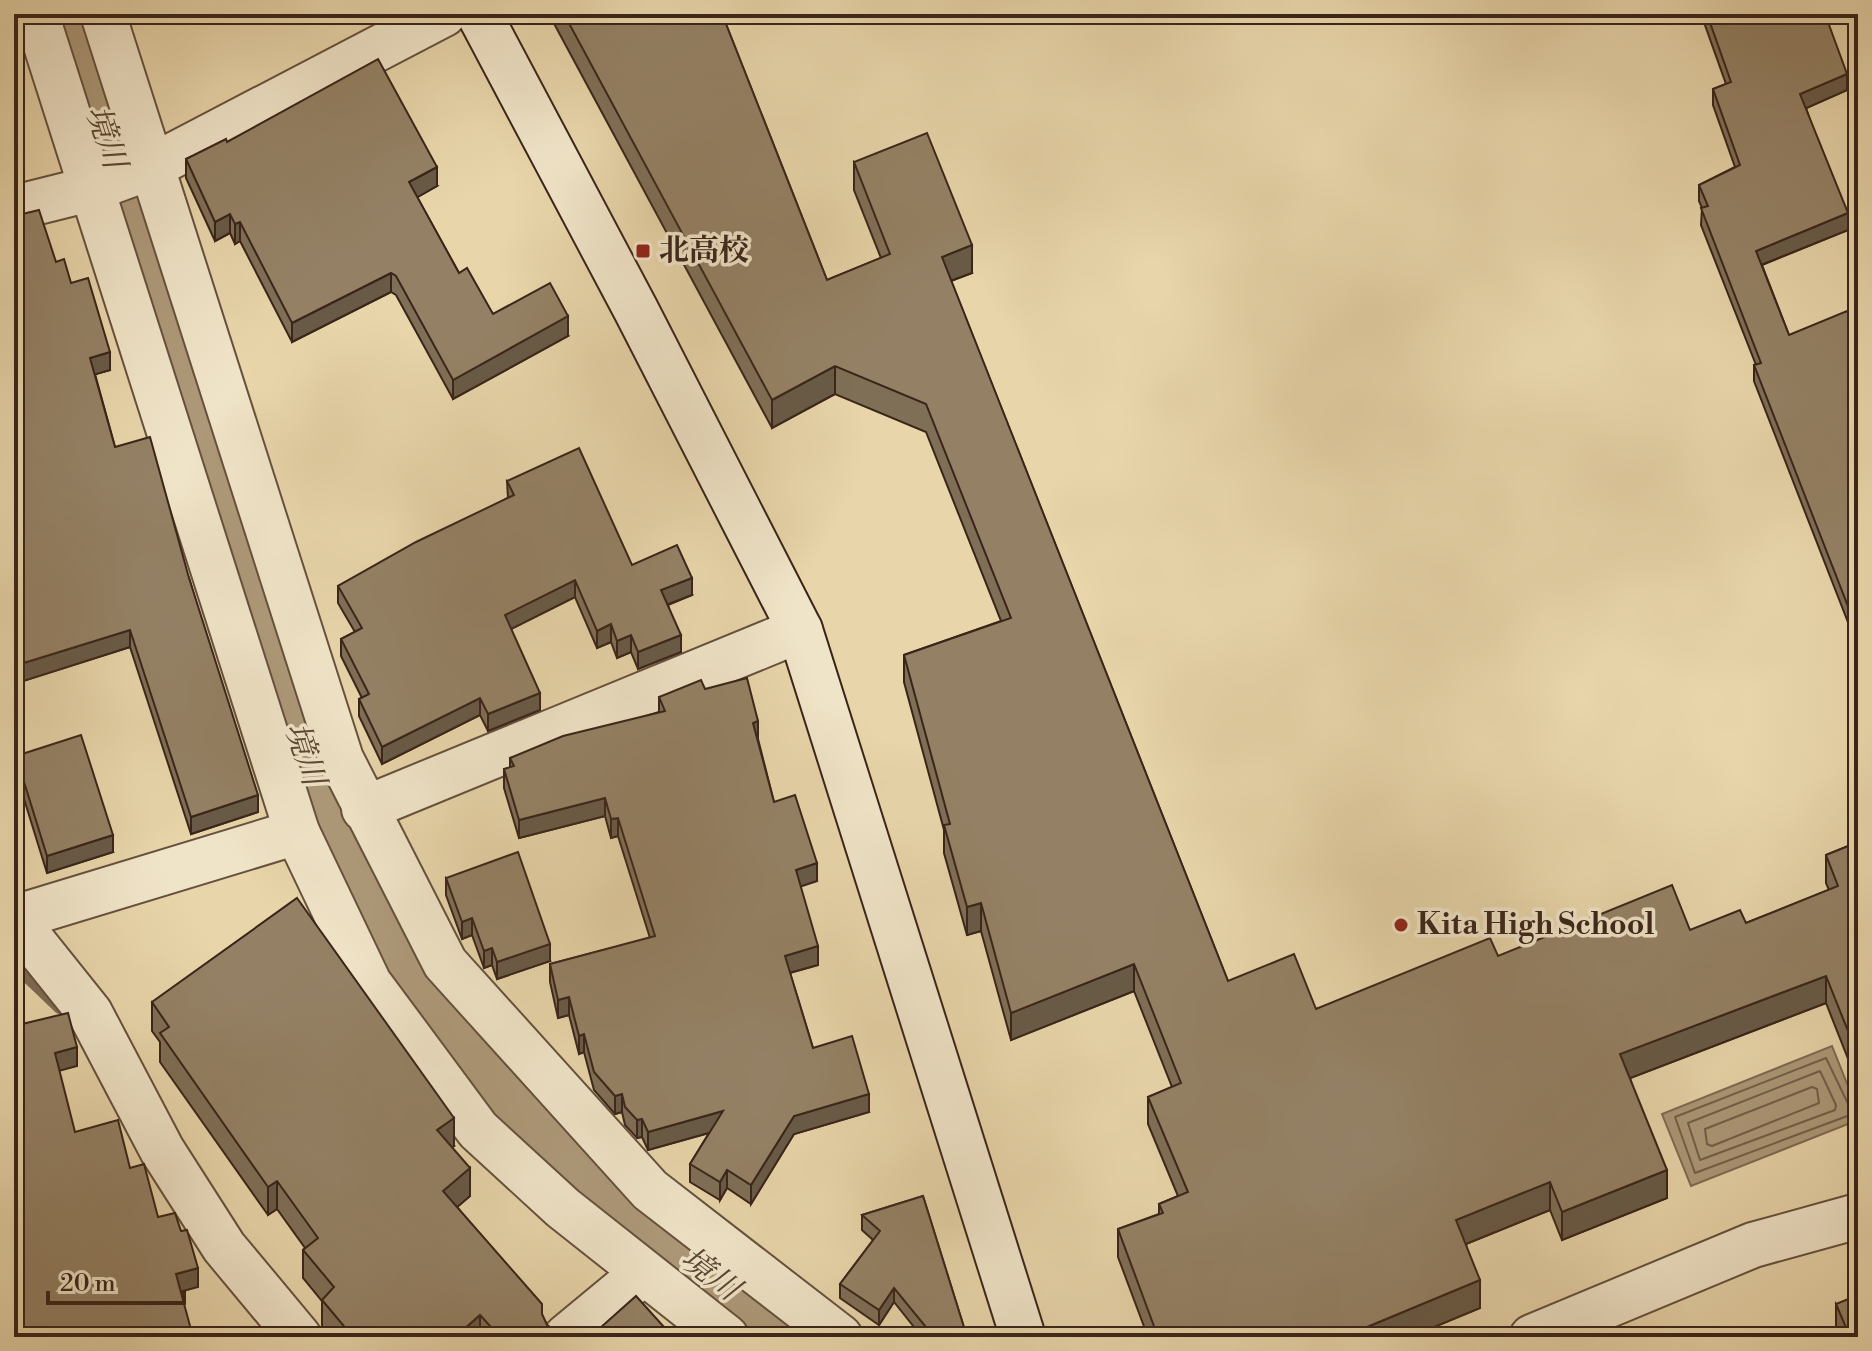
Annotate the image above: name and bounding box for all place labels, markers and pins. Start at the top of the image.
place label: 北高校 [659,232,749,270]
marker: 北高校 [634,242,652,260]
place label: Kita High School [1417,906,1654,944]
marker: Kita High School [1392,916,1410,934]

